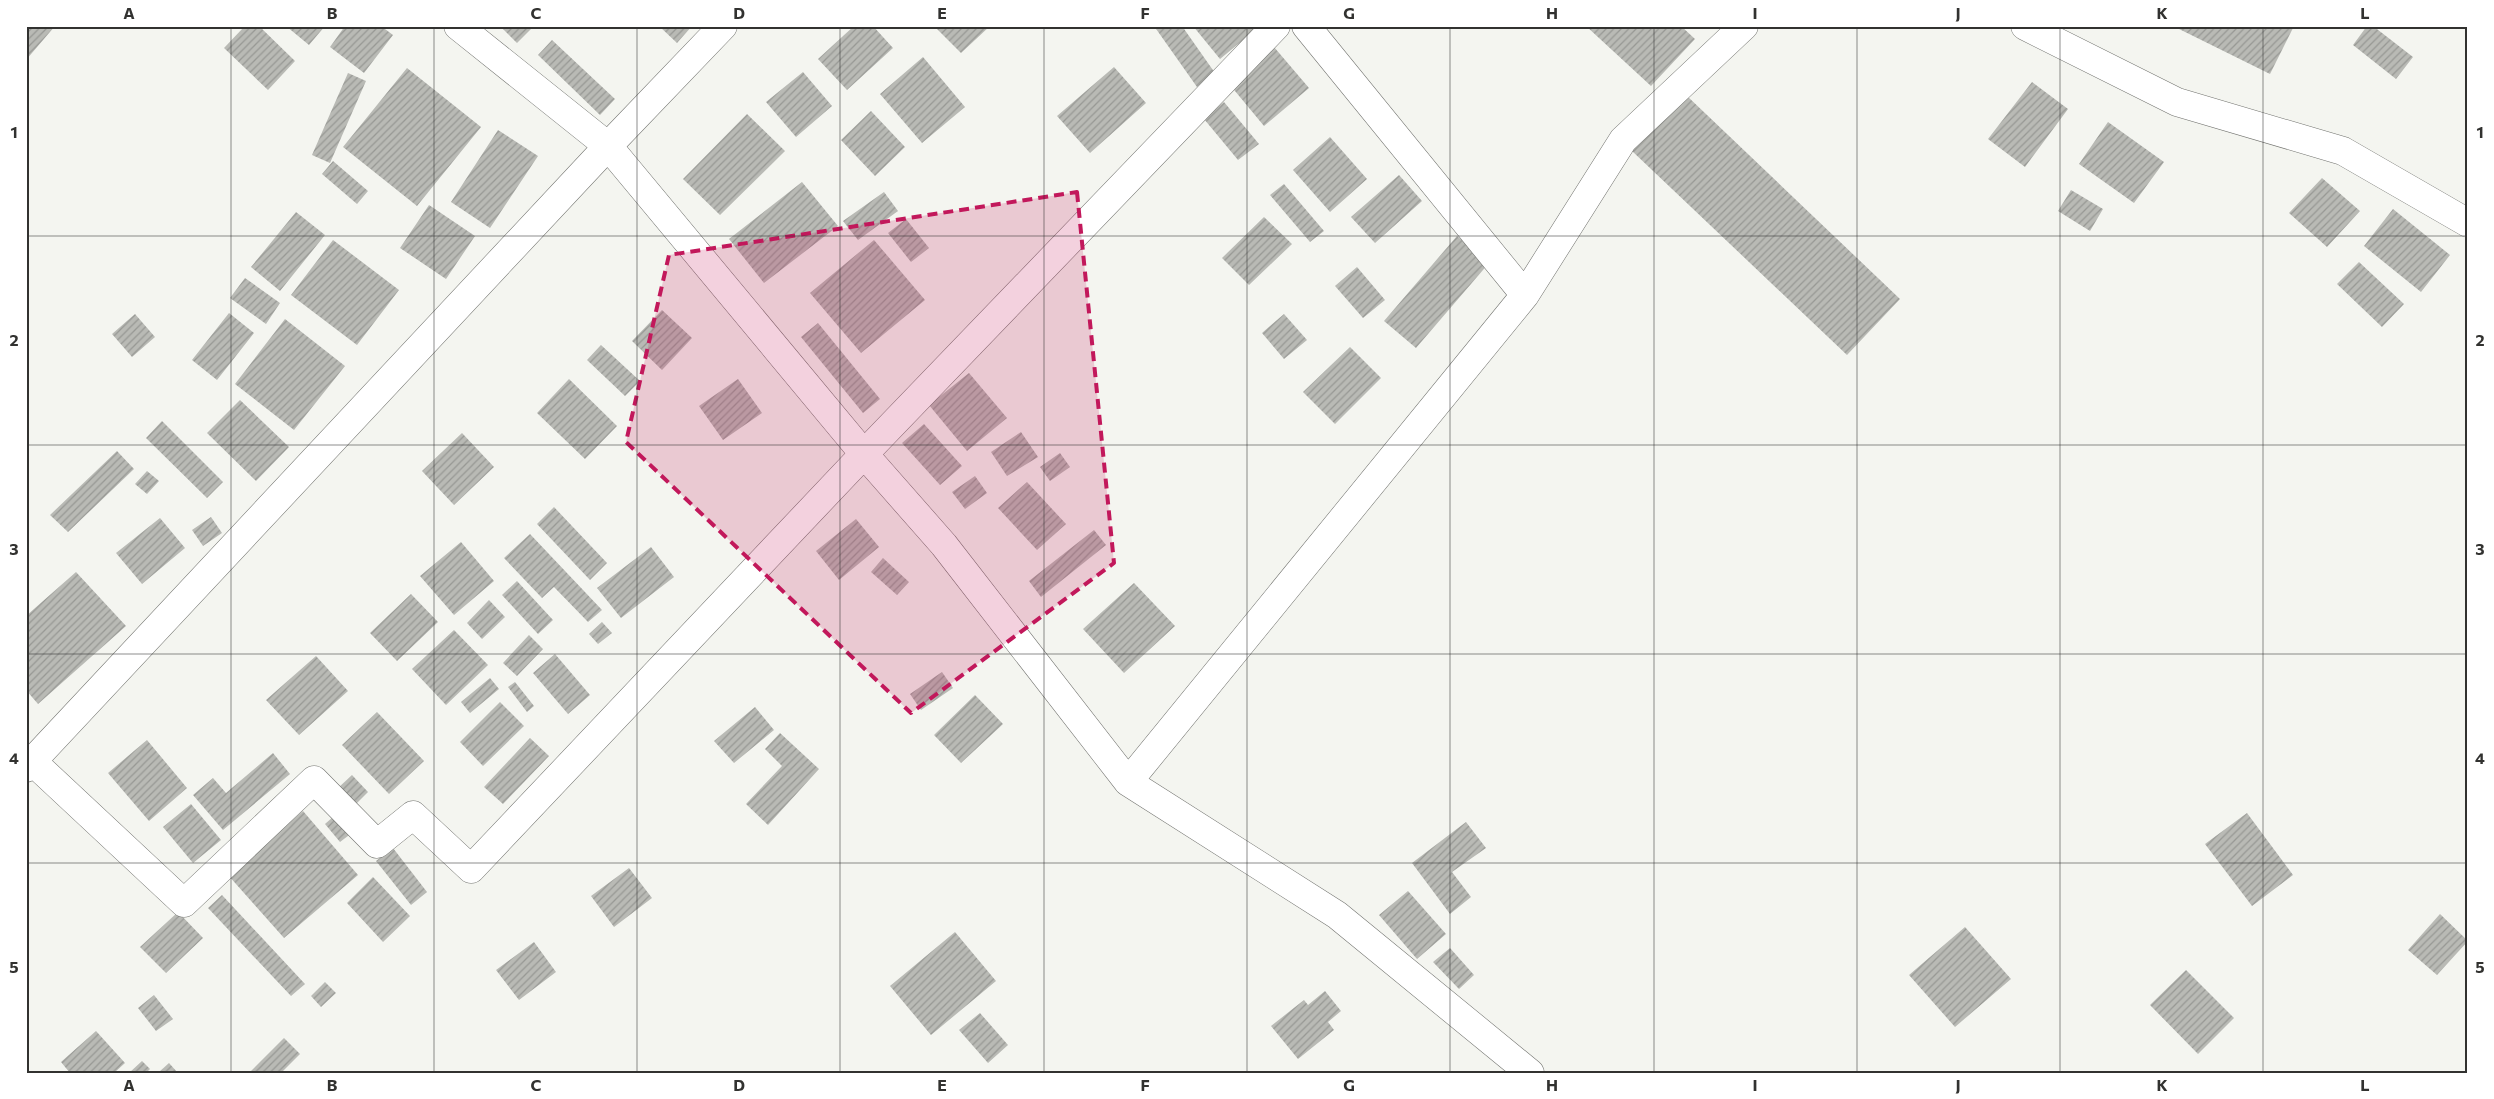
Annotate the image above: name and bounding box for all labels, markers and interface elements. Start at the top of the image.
text: A [123,3,135,22]
text: B [327,3,338,22]
text: C [531,3,542,22]
text: D [733,3,745,22]
text: E [937,3,947,22]
text: F [1140,3,1150,22]
text: G [1343,3,1355,22]
text: H [1546,3,1558,22]
text: I [1752,3,1758,22]
text: J [1955,3,1961,22]
text: K [2156,3,2168,22]
text: L [2360,3,2370,22]
text: 1 [10,122,18,141]
text: 1 [2476,122,2484,141]
text: 2 [9,330,19,349]
text: 2 [2475,330,2485,349]
text: 3 [9,539,19,558]
text: 3 [2475,539,2485,558]
text: 4 [9,748,19,767]
text: 4 [2475,748,2485,767]
text: 5 [9,957,19,976]
text: 5 [2475,957,2485,976]
text: A [123,1075,135,1094]
text: B [327,1075,338,1094]
text: C [531,1075,542,1094]
text: D [733,1075,745,1094]
text: E [937,1075,947,1094]
text: F [1140,1075,1150,1094]
text: G [1343,1075,1355,1094]
text: H [1546,1075,1558,1094]
text: I [1752,1075,1758,1094]
text: J [1955,1075,1961,1094]
text: K [2156,1075,2168,1094]
text: L [2360,1075,2370,1094]

